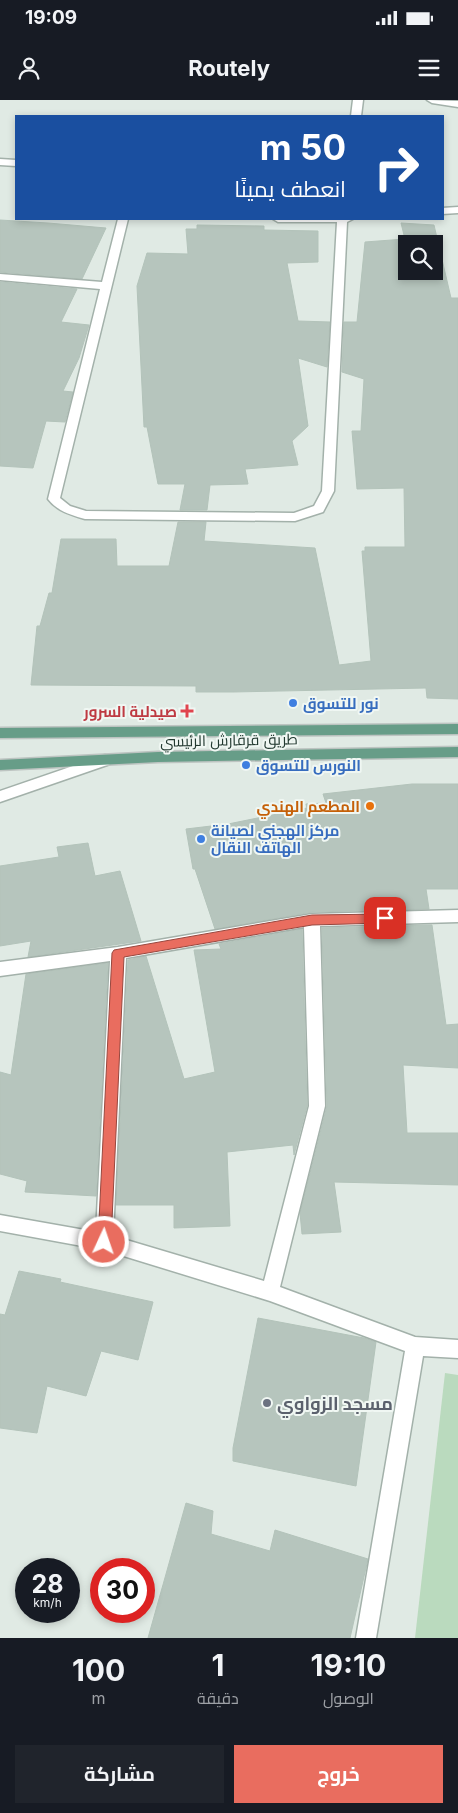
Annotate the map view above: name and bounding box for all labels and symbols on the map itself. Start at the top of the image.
place label: نور للتسوق [303,694,379,713]
marker: نور للتسوق [287,697,299,709]
place label: صيدلية السرور [83,702,177,721]
marker: صيدلية السرور [181,705,193,717]
street label: طريق قرقارش الرئيسي [160,729,298,754]
place label: النورس للتسوق [256,756,361,775]
marker: النورس للتسوق [240,759,252,771]
place label: المطعم الهندي [257,797,360,819]
marker: المطعم الهندي [364,800,376,812]
place label: مركز الهجني لصيانة الهاتف النقال [211,821,339,857]
marker: مركز الهجني لصيانة الهاتف النقال [195,833,207,845]
pin [364,897,406,939]
position arrow [77,1215,129,1267]
place label: مسجد الزواوي [277,1393,393,1418]
marker: مسجد الزواوي [261,1397,273,1409]
speed limit sign: 30 [90,1558,155,1623]

